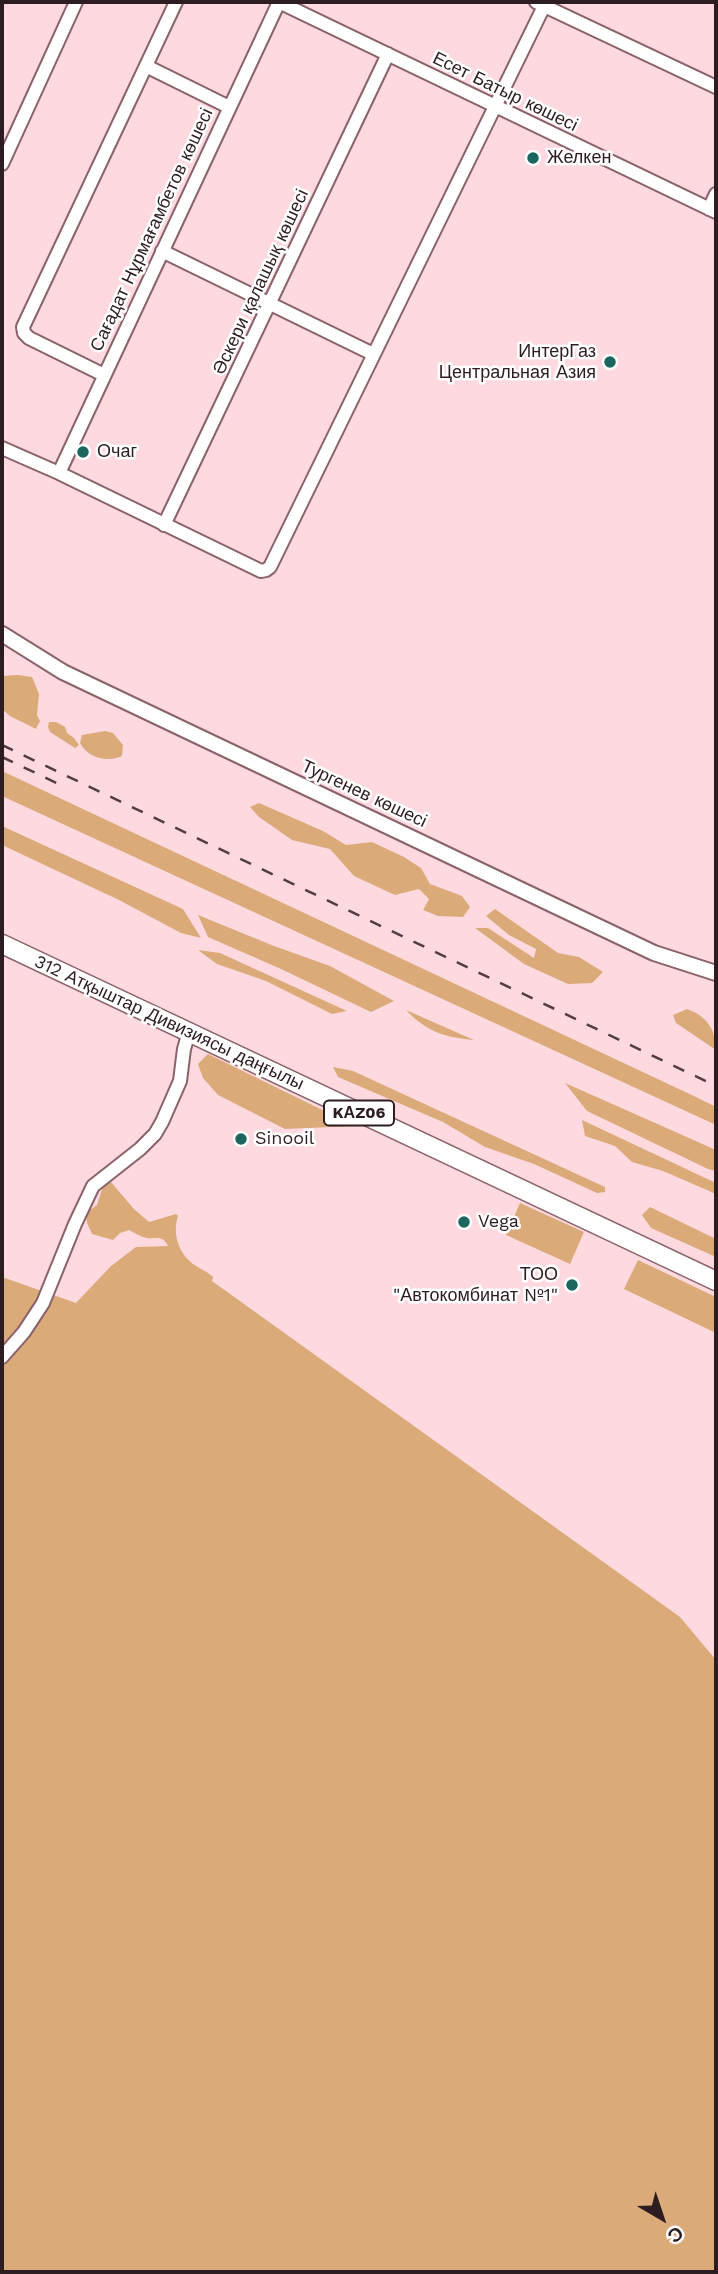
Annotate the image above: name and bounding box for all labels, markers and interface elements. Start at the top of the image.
street label: Есет Батыр көшесі [429,48,581,136]
street label: Сағадат Нұрмағамбетов көшесі [86,105,218,355]
place label: Желкен [547,147,611,169]
marker: Желкен [525,150,541,166]
street label: Әскери қалашық көшесі [209,186,313,378]
place label: ИнтерГаз Центральная Азия [439,341,596,384]
marker: ИнтерГаз Центральная Азия [602,354,618,370]
place label: Очаг [97,441,137,463]
marker: Очаг [75,444,91,460]
street label: Тургенев көшесі [298,755,430,833]
street label: 312 Атқыштар Дивизиясы даңғылы [31,951,307,1095]
road number: KАZ06 [324,1100,394,1126]
place label: Sinooil [255,1128,314,1150]
marker: Sinooil [233,1131,249,1147]
place label: Vega [478,1211,519,1233]
marker: Vega [456,1214,472,1230]
place label: ТОО "Автокомбинат №1" [393,1264,558,1306]
marker: ТОО "Автокомбинат №1" [564,1277,580,1293]
north arrow [627,2183,697,2253]
text: С [663,2221,688,2248]

